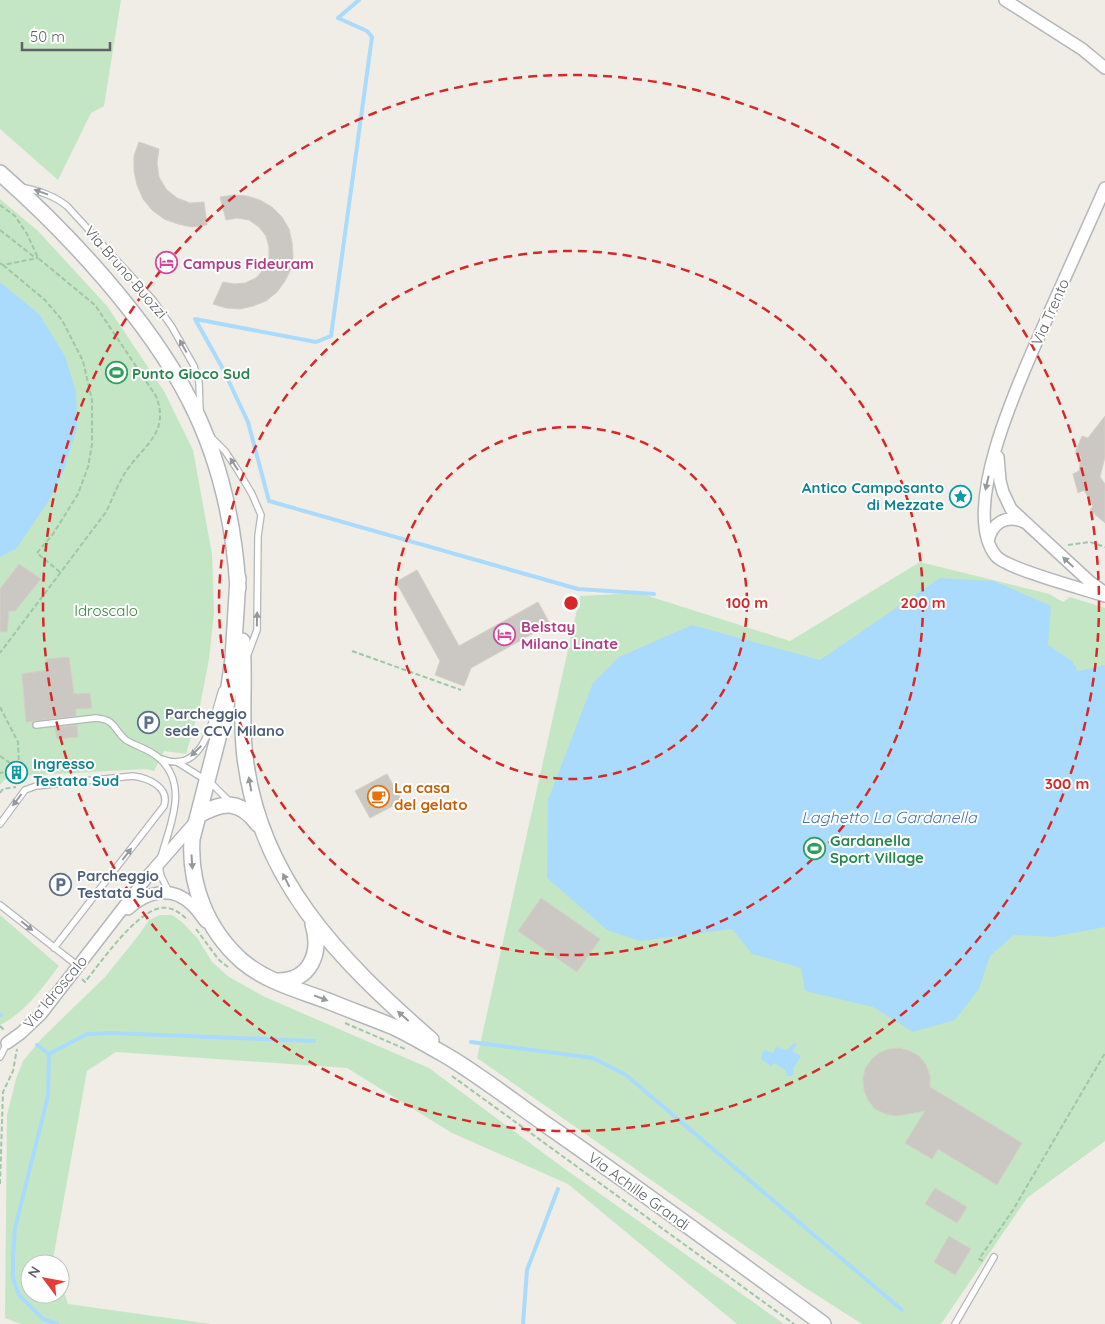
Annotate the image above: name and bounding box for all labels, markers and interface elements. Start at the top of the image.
scale bar [22,20,110,52]
text: 50 m [30,27,65,46]
one-way arrow [33,188,48,196]
street label: Via Bruno Buozzi [80,222,172,322]
hotel icon: Campus Fideuram [155,251,179,275]
place label: Campus Fideuram [183,254,314,273]
street label: Via Trento [1027,276,1073,348]
one-way arrow [179,338,187,353]
sports icon: Punto Gioco Sud [104,361,128,385]
place label: Punto Gioco Sud [132,364,250,383]
one-way arrow [229,457,238,470]
one-way arrow [983,476,991,491]
place label: Antico Camposanto di Mezzate [802,478,944,514]
place icon: Antico Camposanto di Mezzate [948,484,972,508]
one-way arrow [1062,556,1074,568]
text: 100 m [726,593,768,612]
text: 200 m [901,593,946,612]
centre of rings [562,594,580,612]
park label: Idroscalo [74,601,138,620]
one-way arrow [253,611,261,627]
place label: Belstay Milano Linate [521,617,618,653]
hotel icon: Belstay Milano Linate [493,623,517,647]
place label: Parcheggio sede CCV Milano [165,704,284,740]
parking icon: Parcheggio sede CCV Milano [137,710,161,734]
one-way arrow [190,745,202,757]
place label: Ingresso Testata Sud [33,754,119,790]
building icon: Ingresso Testata Sud [5,760,29,784]
text: 300 m [1045,774,1089,793]
one-way arrow [245,776,253,792]
place label: La casa del gelato [394,778,468,814]
cafe icon: La casa del gelato [366,784,390,808]
one-way arrow [12,793,23,806]
water label: Laghetto La Gardanella [801,807,978,827]
place label: Gardanella Sport Village [830,831,924,867]
sports icon: Gardanella Sport Village [802,837,826,861]
one-way arrow [121,848,132,861]
one-way arrow [189,855,197,871]
place label: Parcheggio Testata Sud [77,866,163,902]
parking icon: Parcheggio Testata Sud [49,872,73,896]
one-way arrow [282,873,290,887]
one-way arrow [20,921,33,932]
street label: Via Idroscalo [19,951,91,1033]
one-way arrow [314,994,329,1002]
one-way arrow [398,1010,410,1022]
street label: Via Achille Grandi [584,1148,694,1234]
north arrow [20,1254,70,1304]
text: N [24,1263,44,1281]

